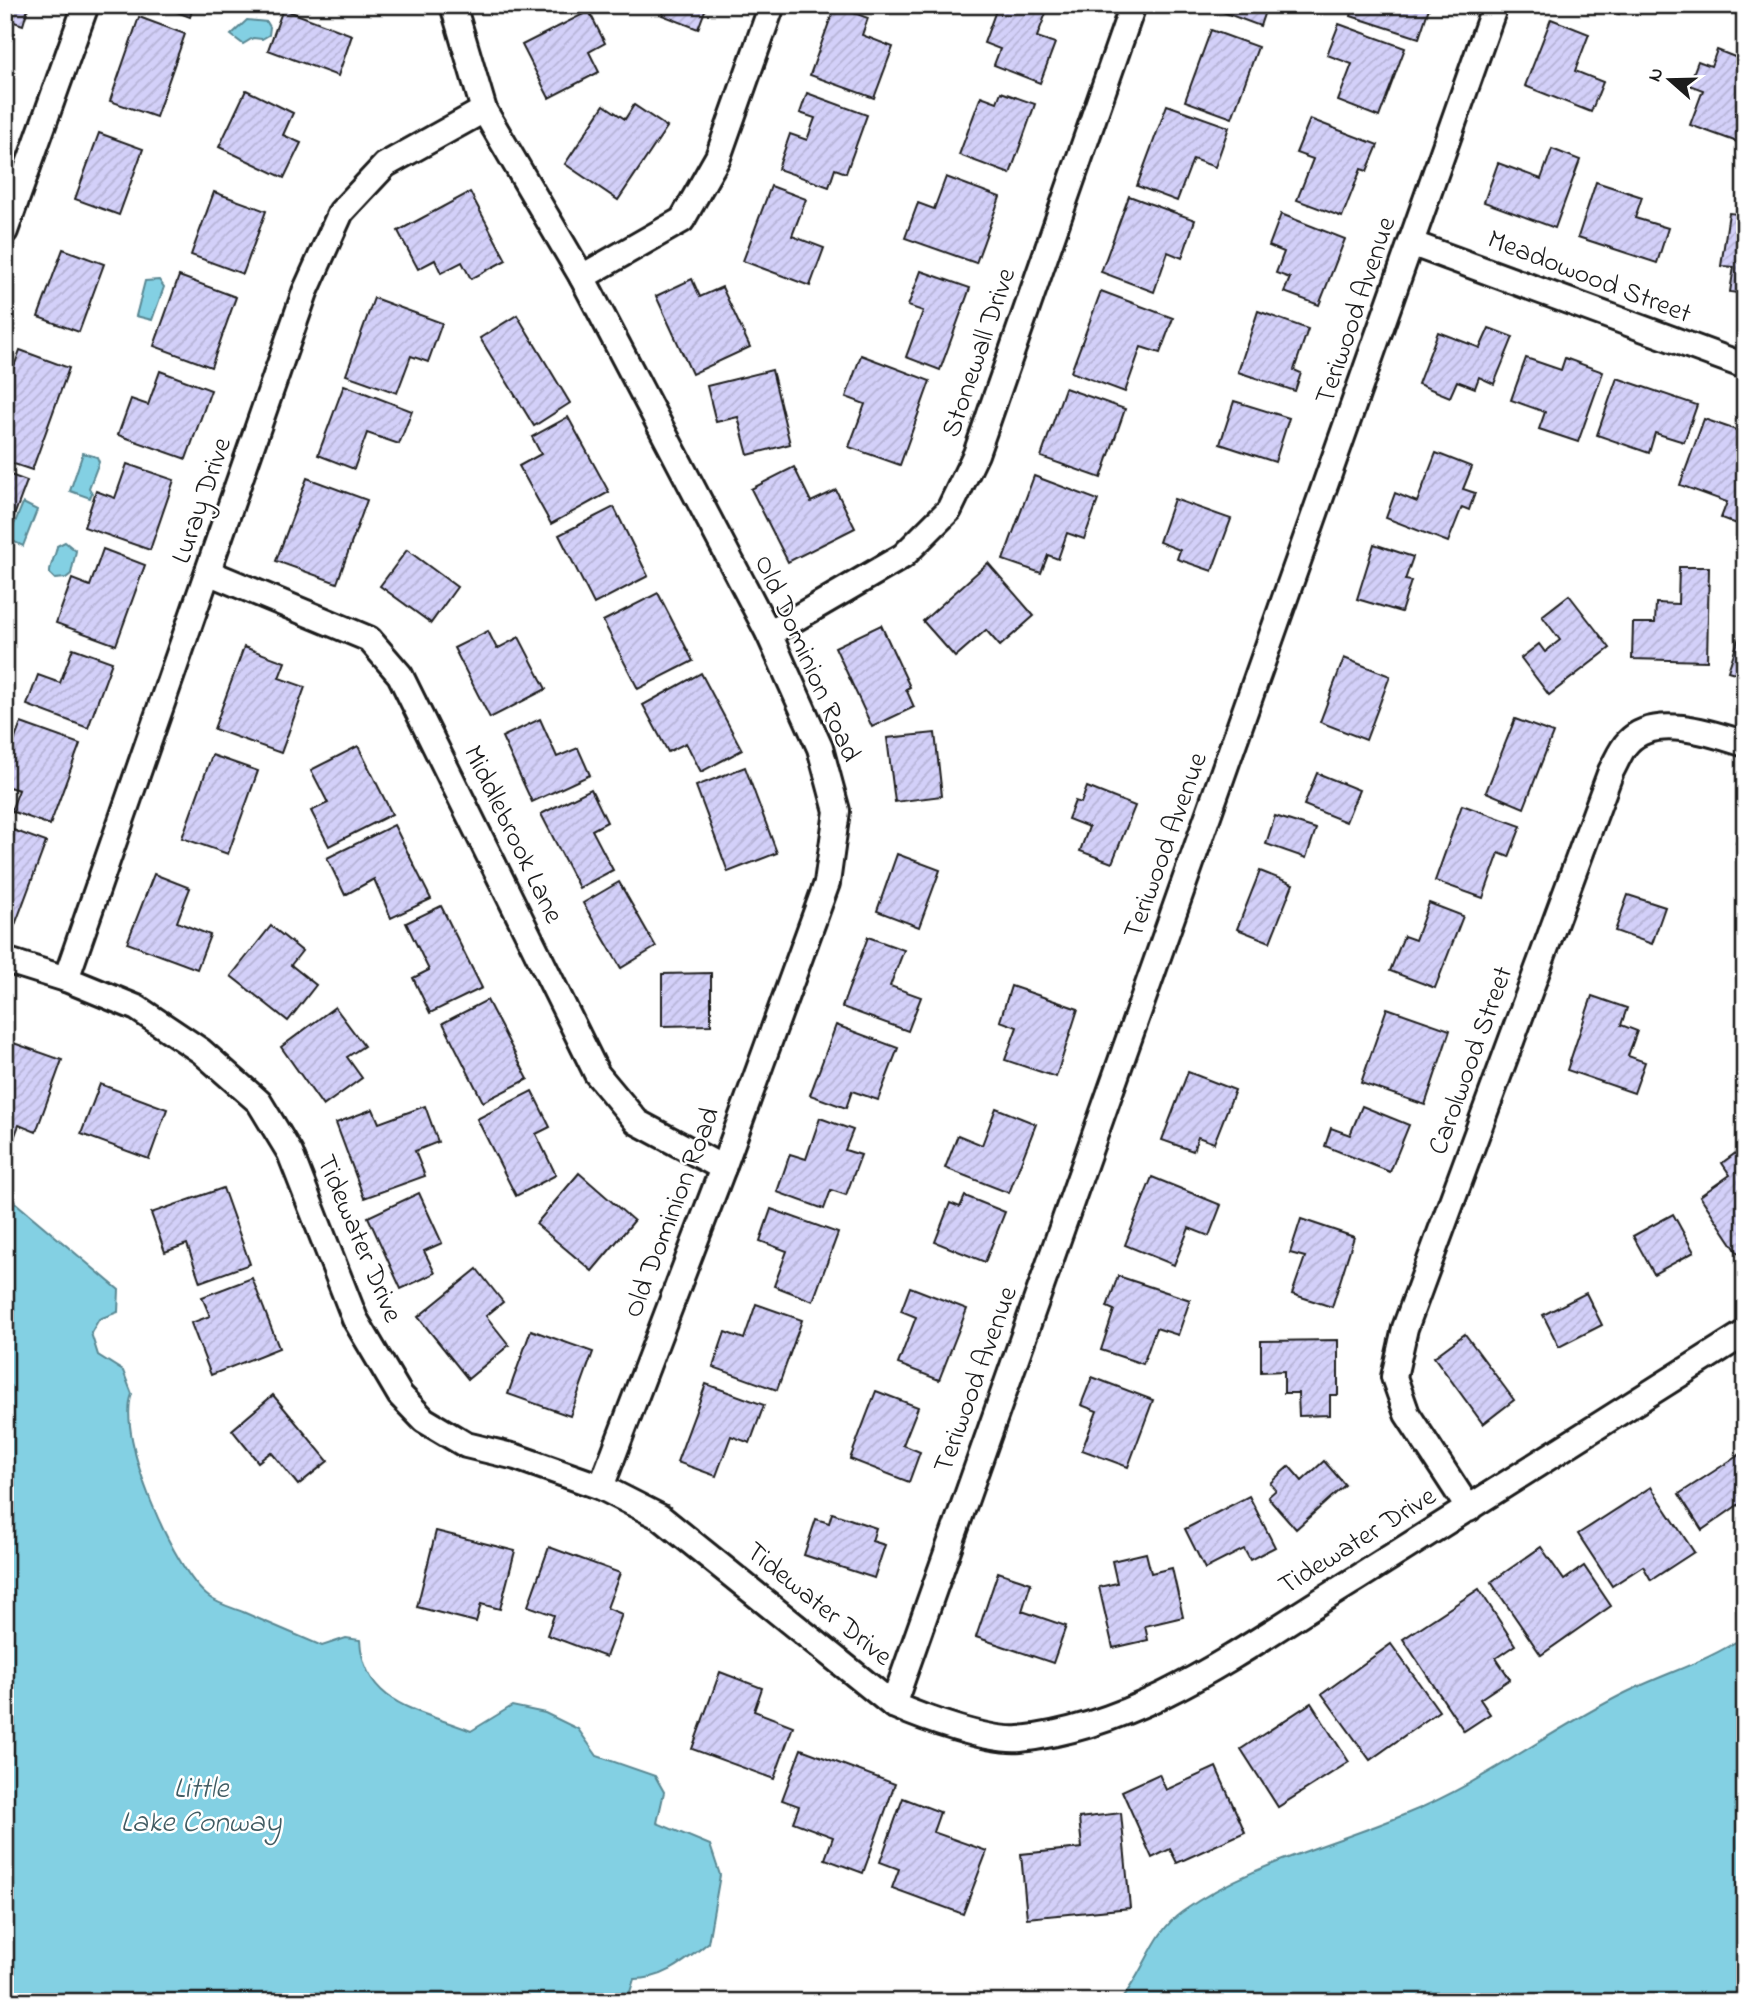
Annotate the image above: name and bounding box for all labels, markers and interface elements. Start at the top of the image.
north arrow [1634,46,1704,116]
text: N [1641,64,1671,86]
street label: Teriwood Avenue [1306,211,1408,410]
street label: Meadowood Street [1481,220,1697,336]
street label: Stonewall Drive [932,262,1028,443]
street label: Luray Drive [162,432,244,570]
street label: Old Dominion Road [742,549,870,769]
street label: Middlebrook Lane [451,739,573,931]
street label: Teriwood Avenue [1114,746,1220,945]
street label: Carolwood Street [1419,961,1525,1161]
street label: Old Dominion Road [614,1101,732,1324]
street label: Tidewater Drive [304,1149,412,1330]
street label: Teriwood Avenue [924,1280,1030,1479]
street label: Tidewater Drive [1271,1477,1445,1607]
street label: Tidewater Drive [736,1533,901,1678]
water label: Little Lake Conway [121,1768,282,1846]

